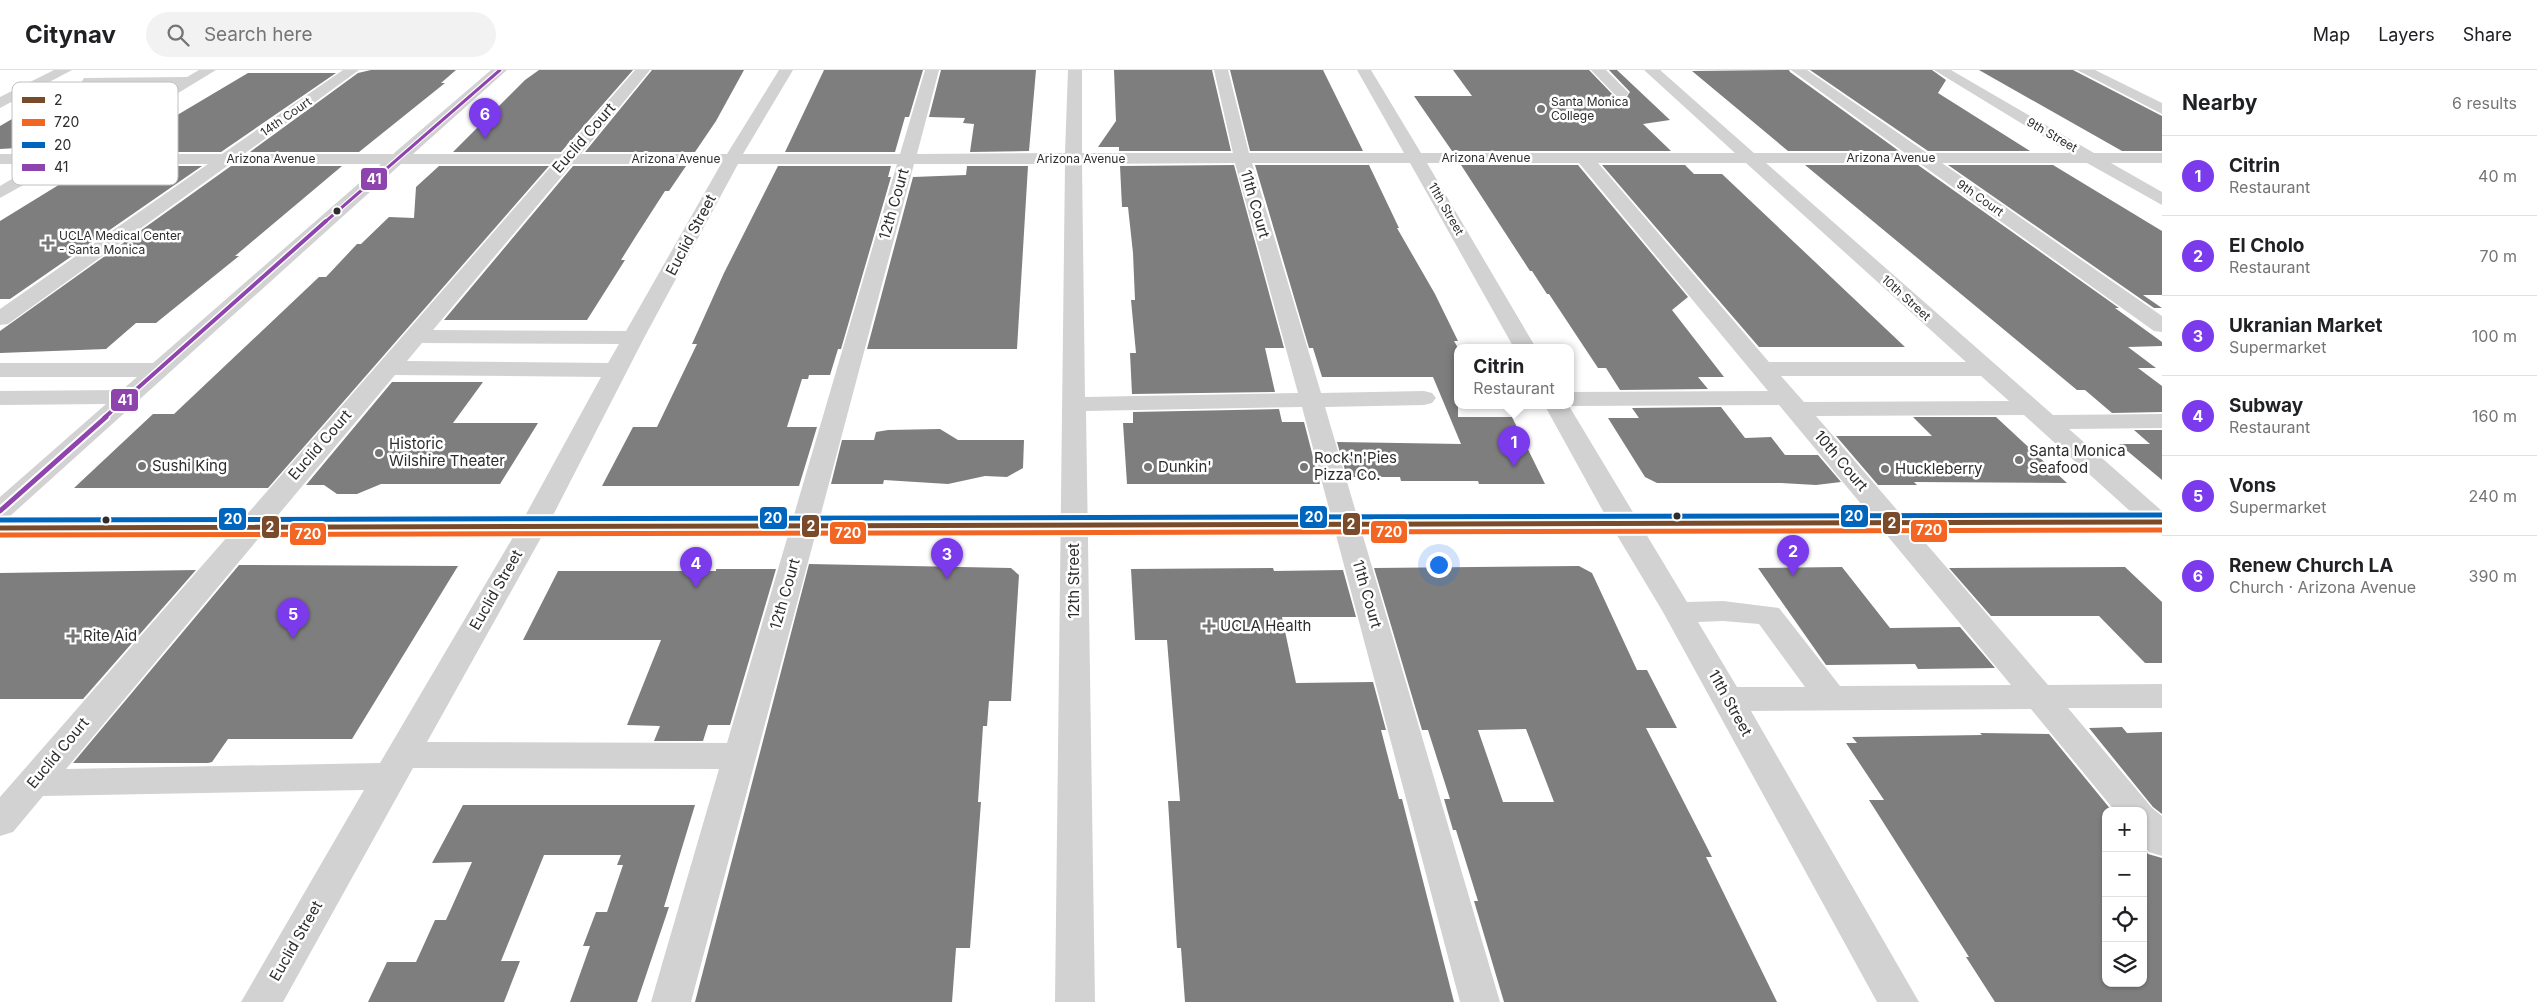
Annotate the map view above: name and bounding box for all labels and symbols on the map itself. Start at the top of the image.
legend [12,82,178,185]
text: 2 [54,91,63,108]
street label: 14th Court [257,94,314,140]
place label: Santa Monica College [1551,94,1628,123]
pin: 6 [469,98,501,139]
street label: Euclid Court [548,99,619,177]
marker: Santa Monica College [1535,103,1547,115]
text: 720 [54,113,79,130]
street label: 9th Street [2024,114,2080,155]
text: 20 [54,136,71,153]
street label: Arizona Avenue [1442,150,1530,165]
street label: Arizona Avenue [1847,150,1935,165]
street label: Arizona Avenue [227,151,315,166]
street label: Arizona Avenue [632,151,720,166]
street label: Arizona Avenue [1037,151,1125,166]
text: 41 [54,158,68,175]
street label: 12th Court [874,166,913,241]
line badge: 41 [360,167,388,191]
street label: 11th Court [1237,168,1274,240]
text: 41 [367,170,381,187]
street label: 9th Court [1954,176,2007,219]
street label: 11th Street [1425,180,1468,238]
street label: Euclid Street [661,191,720,279]
unlabelled marker [332,206,342,216]
place label: UCLA Medical Center - Santa Monica [59,228,182,257]
marker: UCLA Medical Center - Santa Monica [41,236,55,250]
street label: 10th Street [1879,272,1934,324]
line badge: 41 [110,388,139,412]
text: 41 [118,391,132,408]
street label: Euclid Court [284,406,355,484]
pin: 1 [1498,426,1530,467]
street label: 10th Court [1811,426,1872,495]
place label: Historic Wilshire Theater [389,434,505,470]
place label: Santa Monica Seafood [2029,441,2126,477]
marker: Historic Wilshire Theater [373,447,385,459]
place label: Rock'n'Pies Pizza Co. [1314,448,1397,484]
marker: Santa Monica Seafood [2013,454,2025,466]
place label: Sushi King [152,456,227,475]
place label: Dunkin' [1158,457,1212,476]
place label: Huckleberry [1895,459,1983,478]
marker: Sushi King [136,460,148,472]
marker: Dunkin' [1142,461,1154,473]
marker: Rock'n'Pies Pizza Co. [1298,461,1310,473]
marker: Huckleberry [1879,463,1891,475]
line badge: 20 [1840,504,1869,528]
line badge: 20 [1299,505,1328,529]
line badge: 20 [759,506,788,530]
line badge: 20 [218,507,247,531]
text: 20 [1845,507,1863,524]
text: 20 [1305,508,1323,525]
text: 20 [764,509,782,526]
text: 20 [224,510,242,527]
unlabelled marker [1672,511,1682,521]
line badge: 2 [1882,511,1901,535]
line badge: 2 [1342,512,1361,536]
line badge: 2 [801,514,820,538]
text: 2 [1888,514,1897,531]
unlabelled marker [101,515,111,525]
line badge: 2 [261,515,280,539]
text: 2 [1347,515,1356,532]
text: 2 [807,517,816,534]
text: 2 [266,518,275,535]
line badge: 720 [1910,519,1948,543]
line badge: 720 [1370,520,1408,544]
line badge: 720 [829,521,867,545]
text: 720 [1916,521,1942,538]
line badge: 720 [289,522,327,546]
text: 720 [1376,523,1402,540]
text: 720 [835,524,861,541]
text: 720 [295,525,321,542]
pin: 2 [1777,535,1809,576]
pin: 3 [931,538,963,579]
street label: 12th Street [1064,543,1083,619]
street label: Euclid Street [465,546,526,633]
pin: 4 [680,547,712,588]
your location [1426,552,1452,578]
street label: 12th Court [765,556,804,631]
street label: 11th Court [1349,558,1386,630]
pin: 5 [277,598,309,639]
place label: UCLA Health [1220,616,1311,635]
marker: UCLA Health [1202,619,1216,633]
place label: Rite Aid [83,626,137,645]
marker: Rite Aid [67,630,79,642]
street label: 11th Street [1704,666,1756,739]
street label: Euclid Court [22,713,93,792]
street label: Euclid Street [265,897,326,984]

